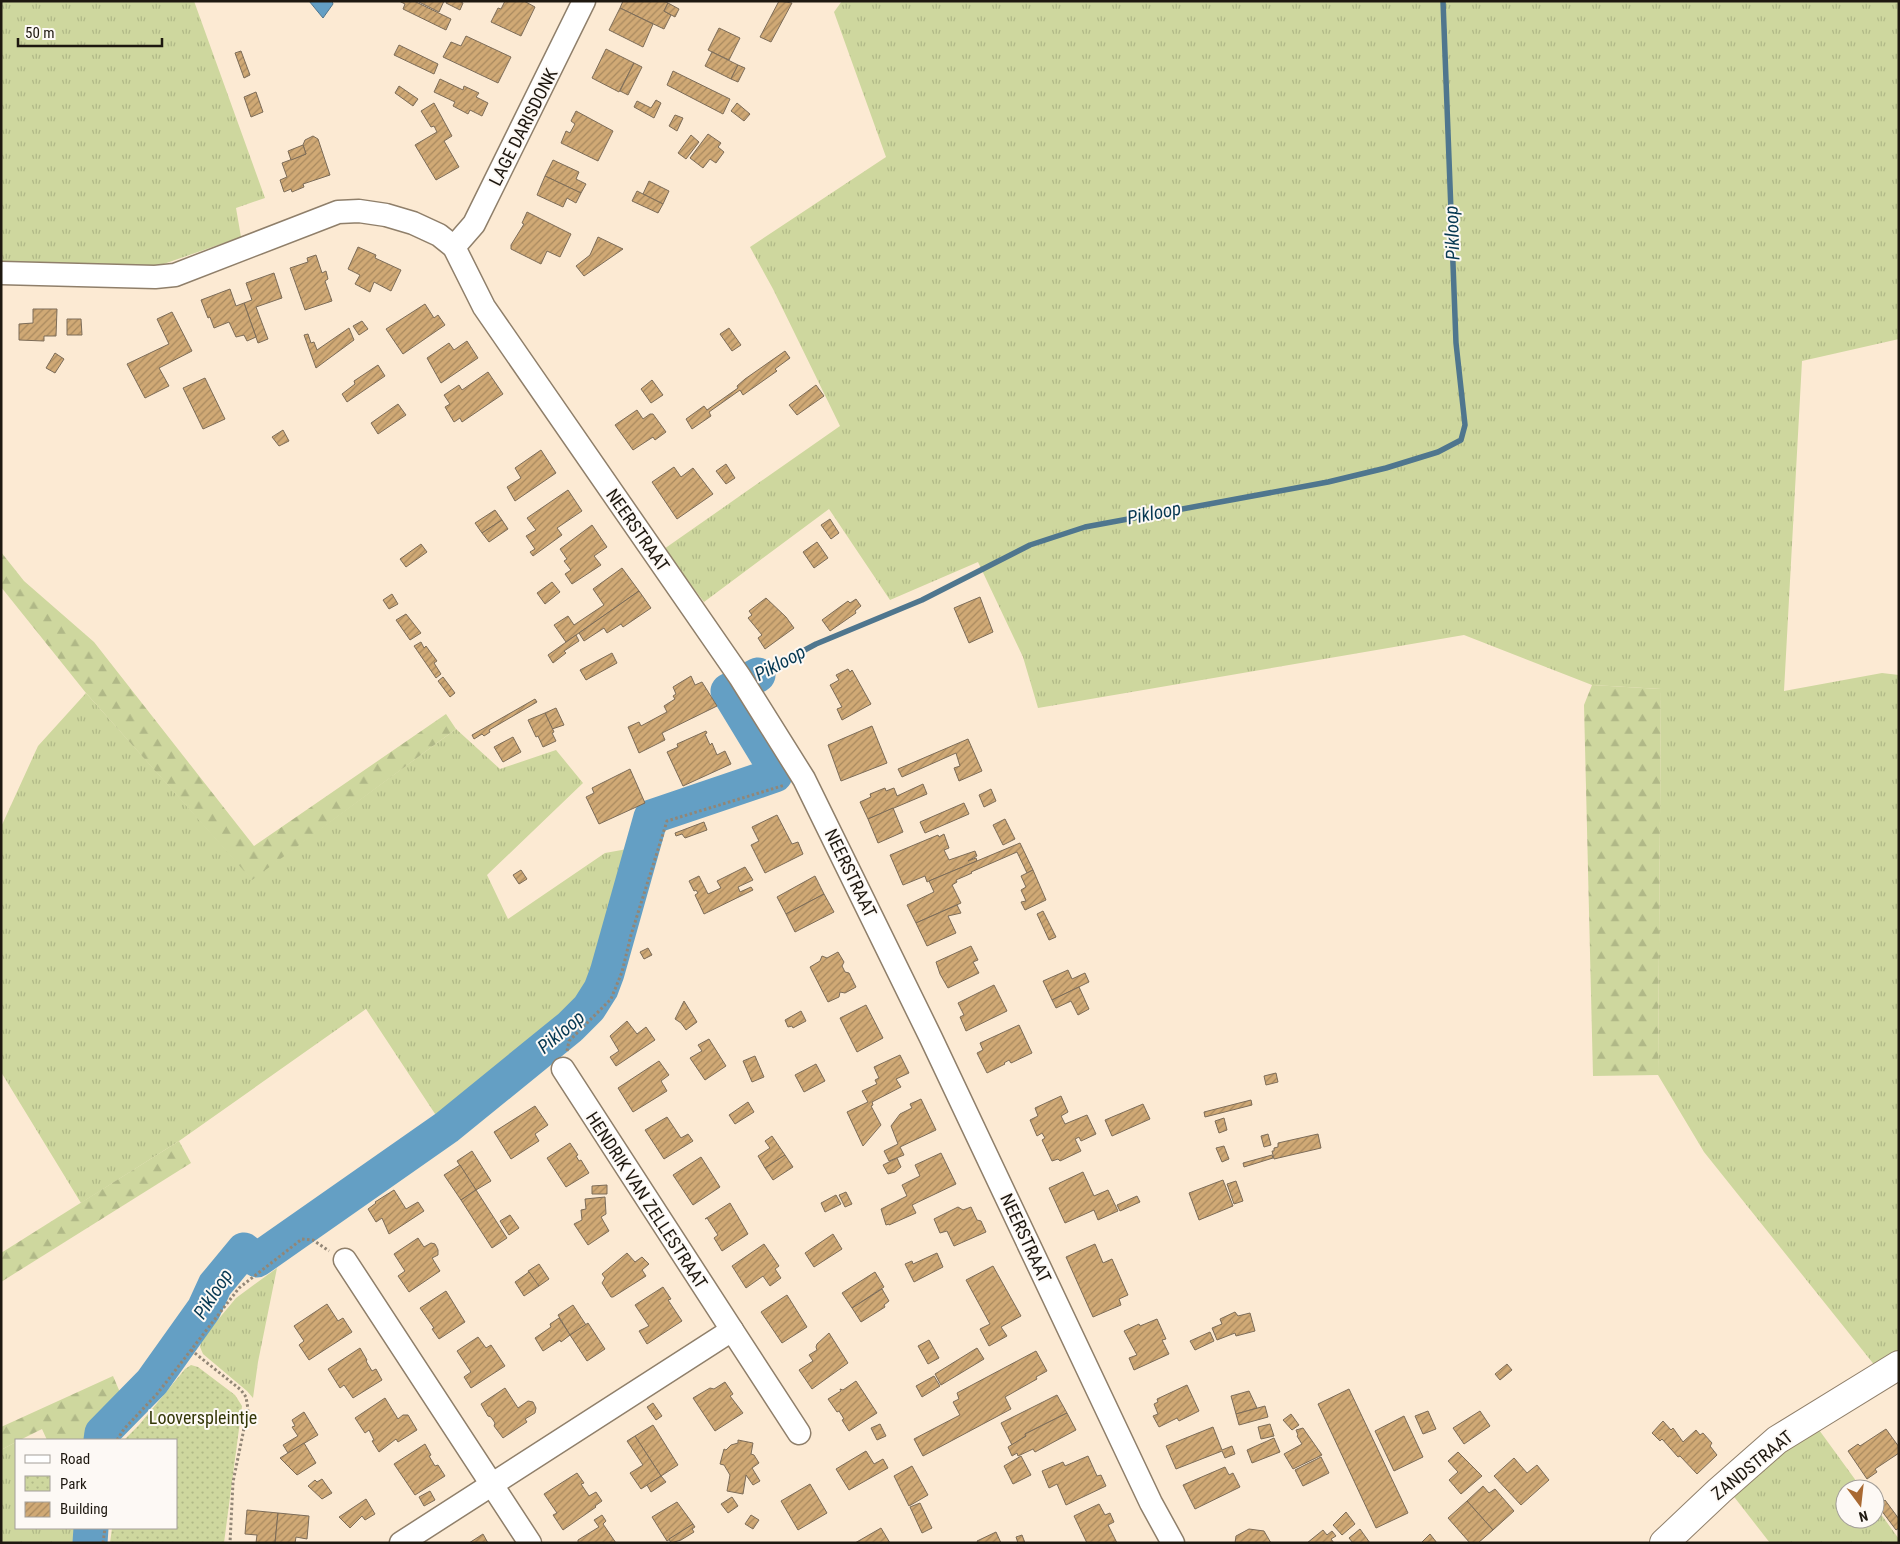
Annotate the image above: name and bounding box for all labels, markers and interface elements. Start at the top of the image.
scale bar [18,15,161,47]
text: 50 m [25,24,55,42]
street label: LAGE DARISDONK [484,65,562,189]
water label: Pikloop [1440,205,1464,261]
street label: NEERSTRAAT [602,485,674,575]
water label: Pikloop [1125,497,1183,529]
water label: Pikloop [751,640,809,686]
street label: NEERSTRAAT [821,825,881,921]
water label: Pikloop [533,1006,589,1058]
street label: HENDRIK VAN ZELLESTRAAT [582,1108,712,1292]
street label: NEERSTRAAT [996,1190,1056,1286]
water label: Pikloop [188,1265,238,1323]
park label: Looverspleintje [149,1407,257,1428]
street label: ZANDSTRAAT [1707,1426,1797,1504]
legend [15,1439,178,1529]
text: Road [60,1450,90,1468]
text: Park [60,1475,87,1493]
north arrow [1835,1479,1885,1529]
text: Building [60,1500,108,1518]
text: N [1857,1508,1870,1525]

